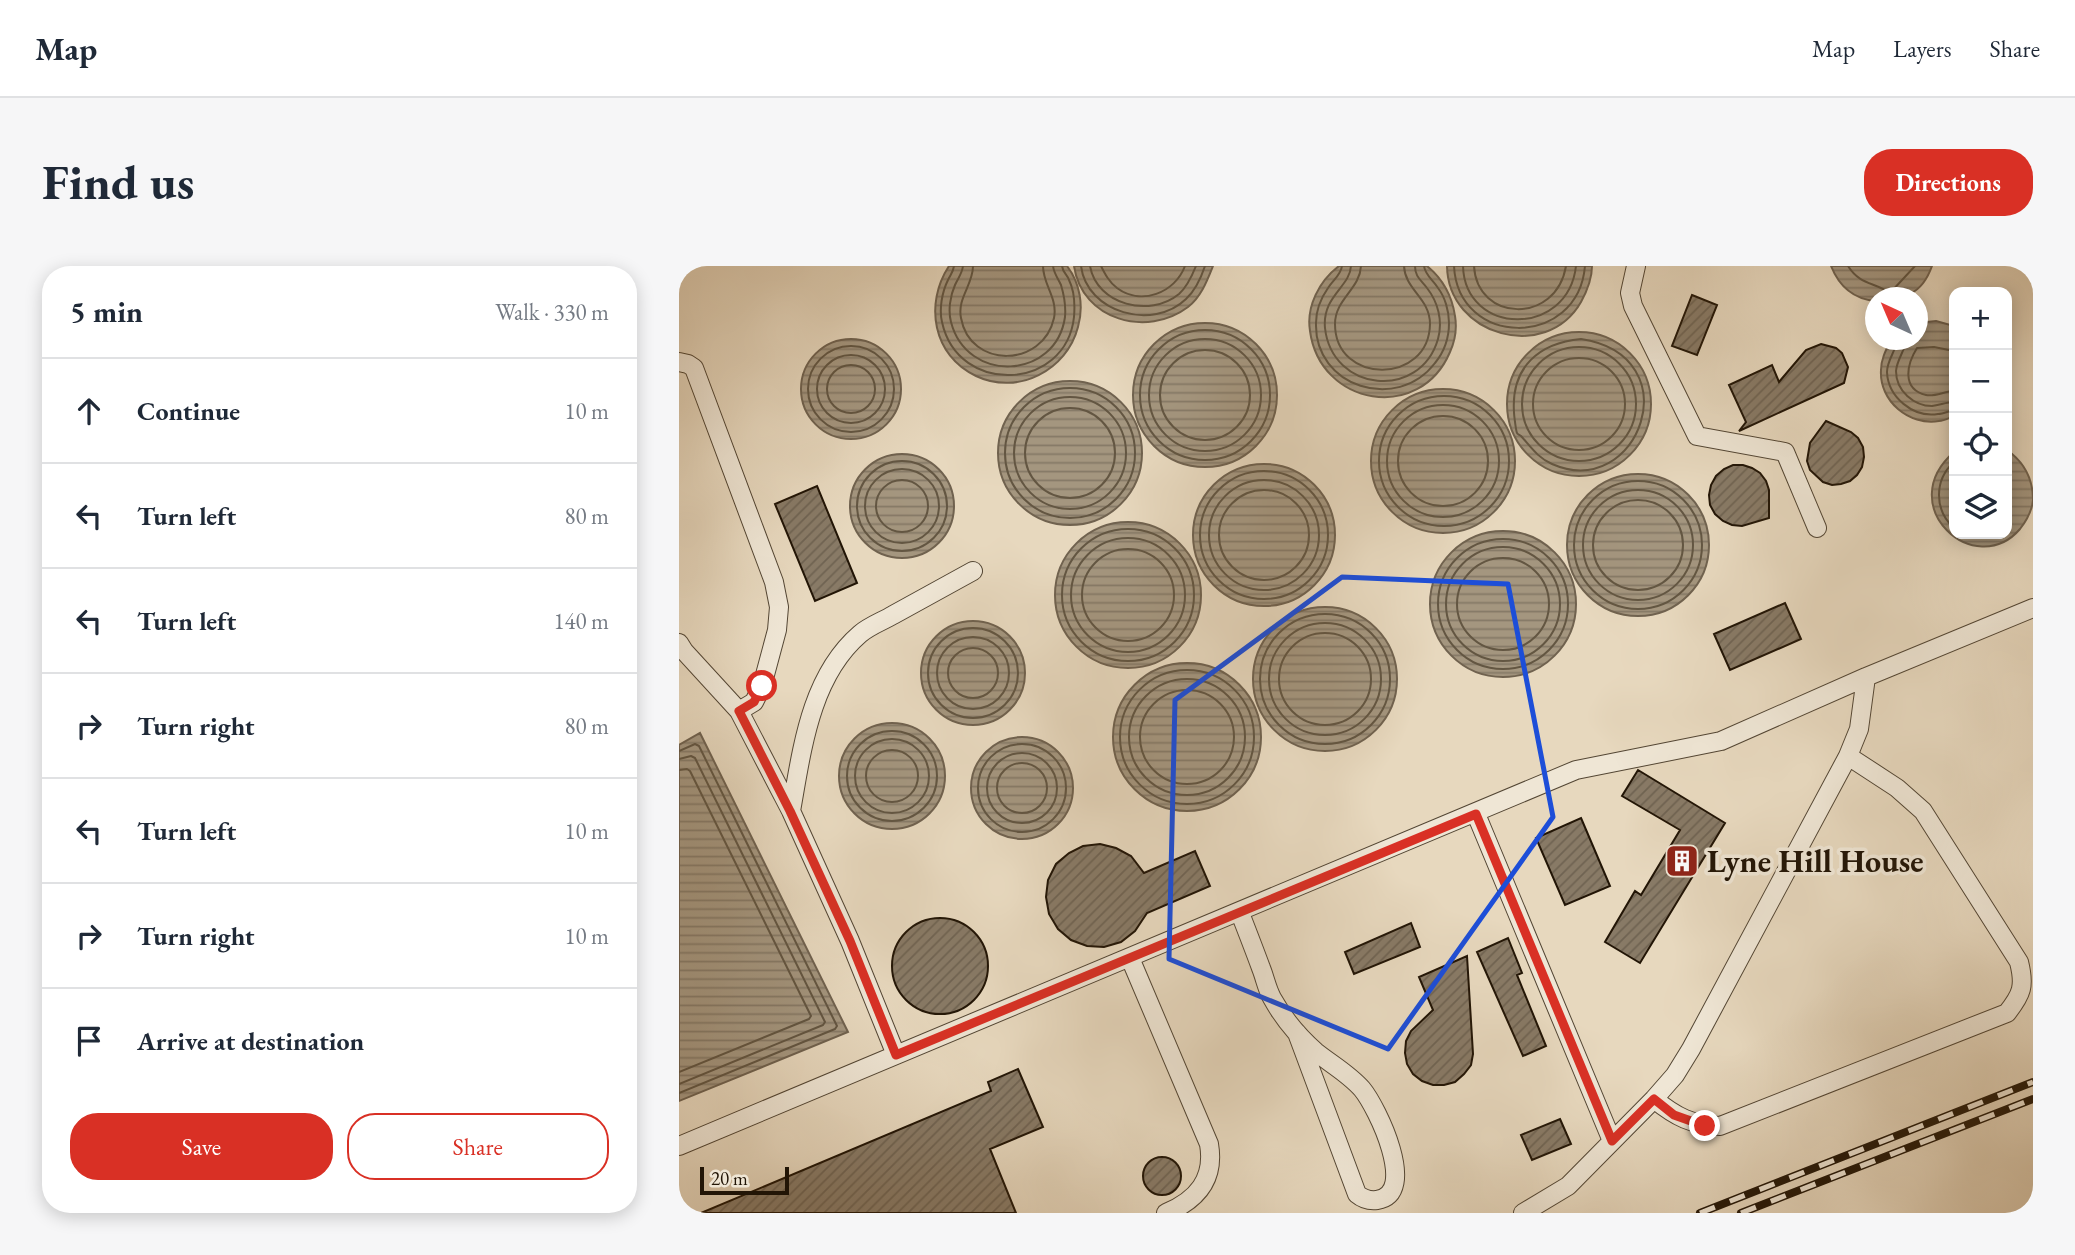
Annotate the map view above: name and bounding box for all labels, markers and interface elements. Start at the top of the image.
text: Map [35,27,97,70]
text: Map [1812,33,1855,64]
text: Layers [1893,33,1952,64]
text: Share [1990,33,2040,64]
button: Directions [1864,149,2033,216]
text: Find us [42,150,194,214]
north arrow [1865,287,1928,350]
map controls [1949,287,2012,539]
button: + [1949,287,2012,350]
text: 5 min [70,292,143,331]
text: Walk · 330 m [495,297,609,327]
button: − [1949,350,2012,413]
icon: ahead [70,392,108,430]
text: Continue [137,394,240,428]
text: 10 m [564,396,609,426]
button: locate [1949,413,2012,476]
button: layers [1949,476,2012,539]
icon: left [70,497,108,535]
text: Turn left [137,499,236,533]
text: 80 m [564,501,609,531]
icon: left [70,602,108,640]
text: Turn left [137,604,236,638]
text: 140 m [553,606,609,636]
route start [746,670,777,701]
icon: right [70,707,108,745]
text: Turn right [137,709,255,743]
text: 80 m [564,711,609,741]
icon: left [70,812,108,850]
text: Turn left [137,814,236,848]
text: 10 m [564,816,609,846]
place label: Lyne Hill House [1707,840,1924,882]
building icon: Lyne Hill House [1663,842,1701,880]
icon: right [70,917,108,955]
text: Turn right [137,919,255,953]
text: 10 m [564,921,609,951]
icon: arrive [70,1022,108,1060]
text: Arrive at destination [137,1024,364,1058]
route end [1689,1110,1720,1141]
button: Save [70,1113,333,1180]
button: Share [347,1113,609,1180]
scale bar [700,1164,789,1196]
text: 20 m [711,1166,748,1191]

